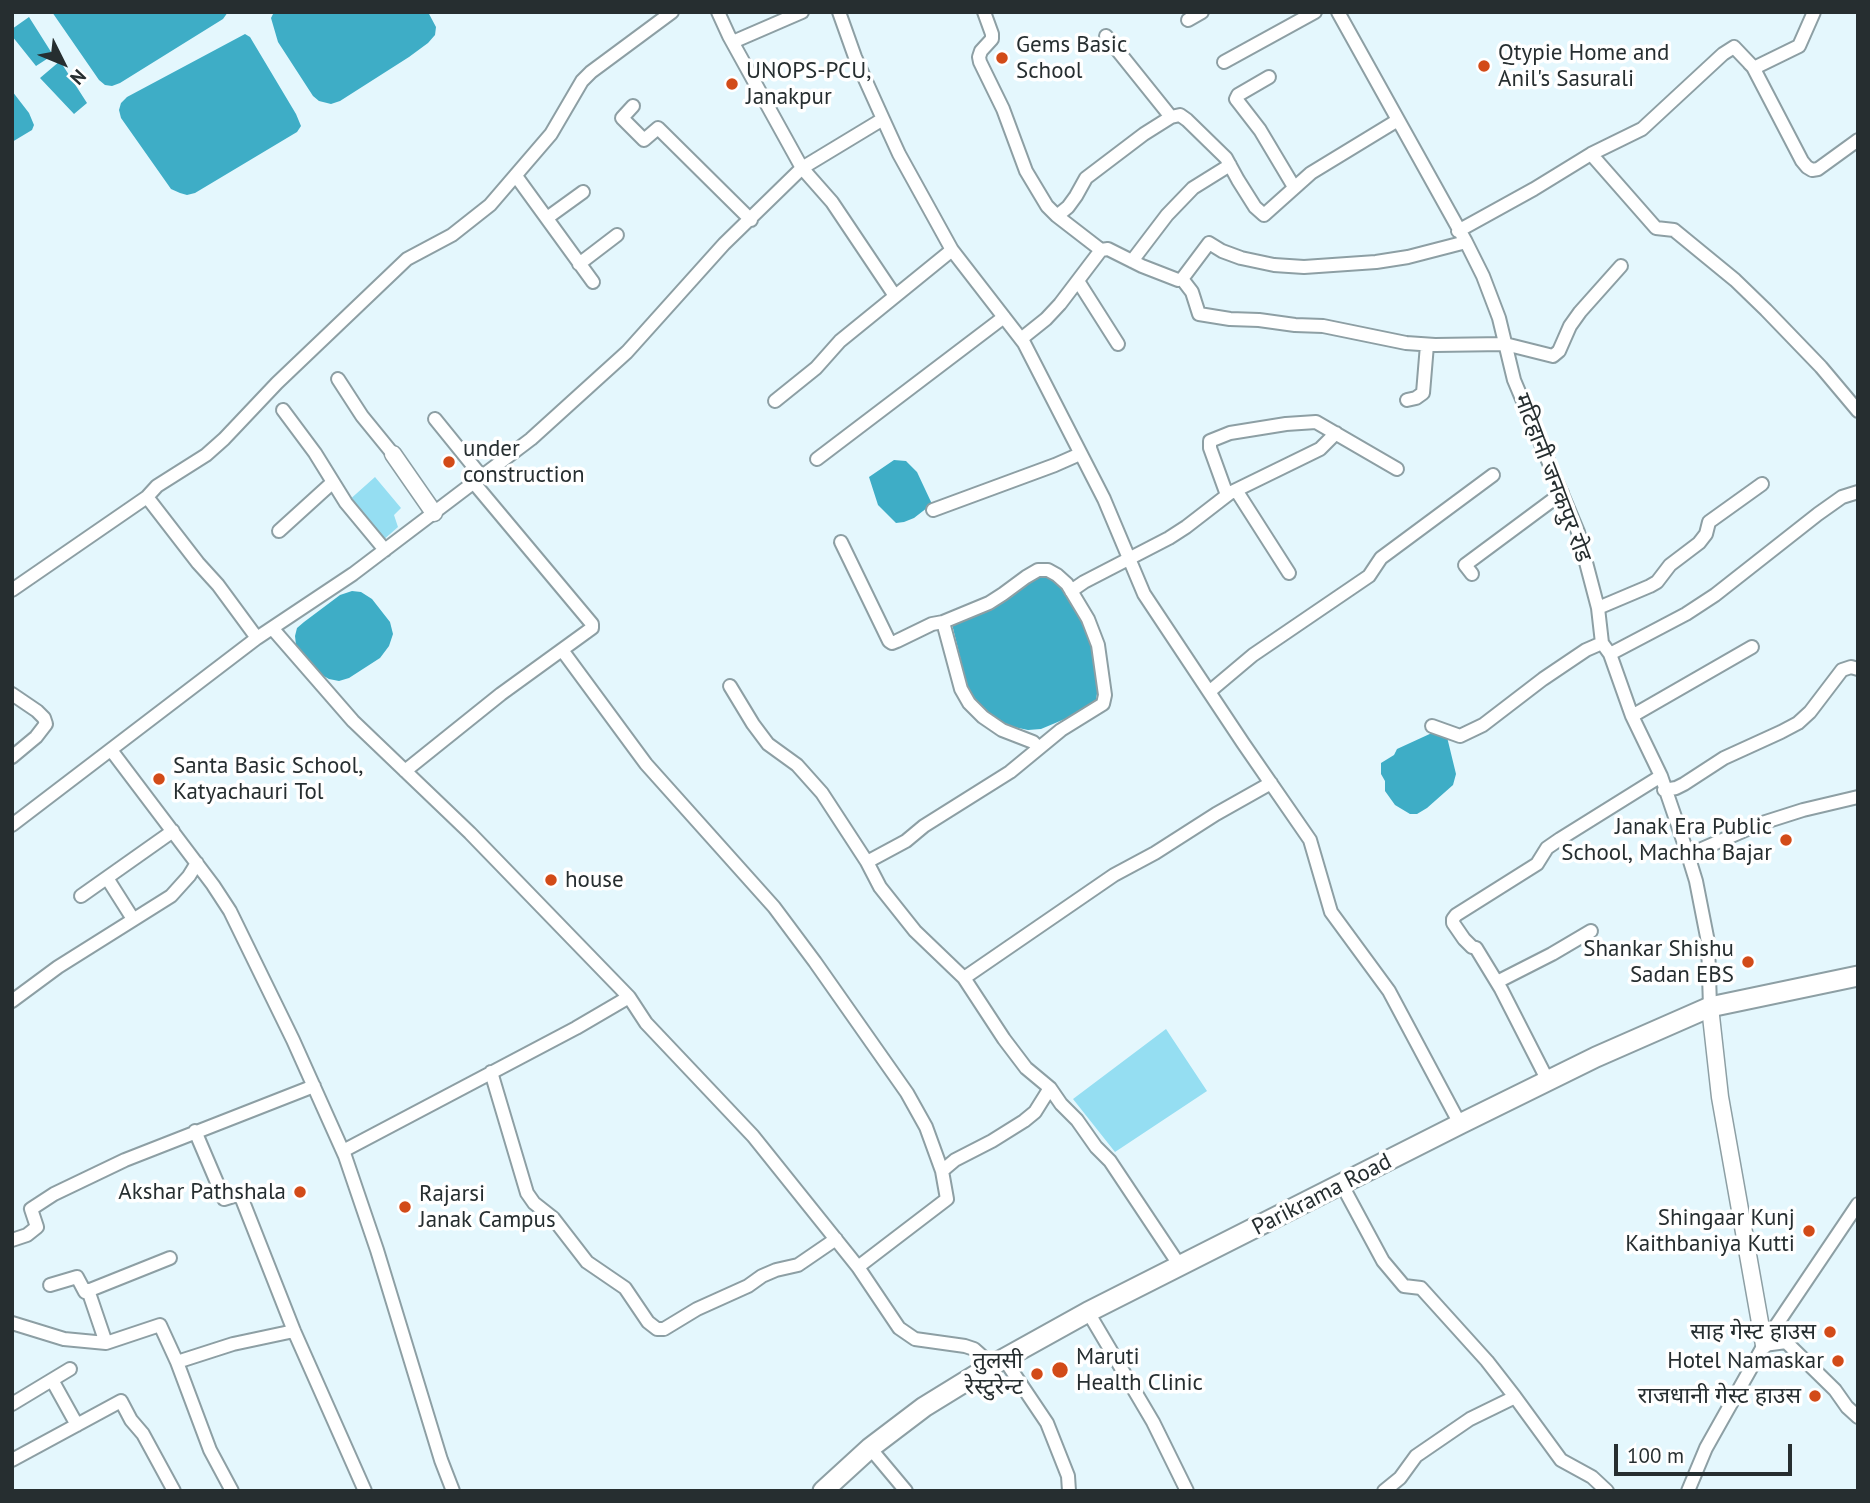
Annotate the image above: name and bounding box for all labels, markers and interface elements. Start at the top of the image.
north arrow [28,28,98,98]
place label: Gems Basic School [1016,31,1127,85]
place label: Qtypie Home and Anil's Sasurali [1498,39,1669,93]
marker: Gems Basic School [994,50,1010,66]
place label: UNOPS-PCU, Janakpur [746,57,871,111]
marker: Qtypie Home and Anil's Sasurali [1476,58,1492,74]
text: N [65,65,91,90]
marker: UNOPS-PCU, Janakpur [724,76,740,92]
street label: मटिहानी जनकपुर रोड [1507,390,1597,566]
place label: under construction [463,435,585,489]
marker: under construction [441,454,457,470]
place label: Santa Basic School, Katyachauri Tol [173,752,363,806]
marker: Santa Basic School, Katyachauri Tol [151,771,167,787]
place label: Janak Era Public School, Machha Bajar [1561,813,1772,867]
marker: Janak Era Public School, Machha Bajar [1778,832,1794,848]
place label: house [565,866,624,894]
marker: house [543,872,559,888]
place label: Shankar Shishu Sadan EBS [1583,935,1734,989]
marker: Shankar Shishu Sadan EBS [1740,954,1756,970]
street label: Parikrama Road [1248,1148,1396,1242]
place label: Akshar Pathshala [118,1178,286,1206]
place label: Rajarsi Janak Campus [419,1180,556,1234]
marker: Akshar Pathshala [292,1184,308,1200]
marker: Rajarsi Janak Campus [397,1199,413,1215]
place label: Shingaar Kunj Kaithbaniya Kutti [1625,1204,1795,1258]
marker: Shingaar Kunj Kaithbaniya Kutti [1801,1223,1817,1239]
place label: साह गेस्ट हाउस [1690,1318,1816,1346]
marker: साह गेस्ट हाउस [1822,1324,1838,1340]
place label: Maruti Health Clinic [1076,1343,1203,1397]
place label: तुलसी रेस्टुरेन्ट [965,1347,1023,1401]
place label: Hotel Namaskar [1667,1347,1824,1375]
marker: Hotel Namaskar [1830,1353,1846,1369]
marker: Maruti Health Clinic [1050,1360,1070,1380]
marker: तुलसी रेस्टुरेन्ट [1029,1366,1045,1382]
place label: राजधानी गेस्ट हाउस [1638,1382,1801,1410]
marker: राजधानी गेस्ट हाउस [1807,1388,1823,1404]
scale bar [1618,1430,1797,1474]
text: 100 m [1627,1442,1684,1469]

